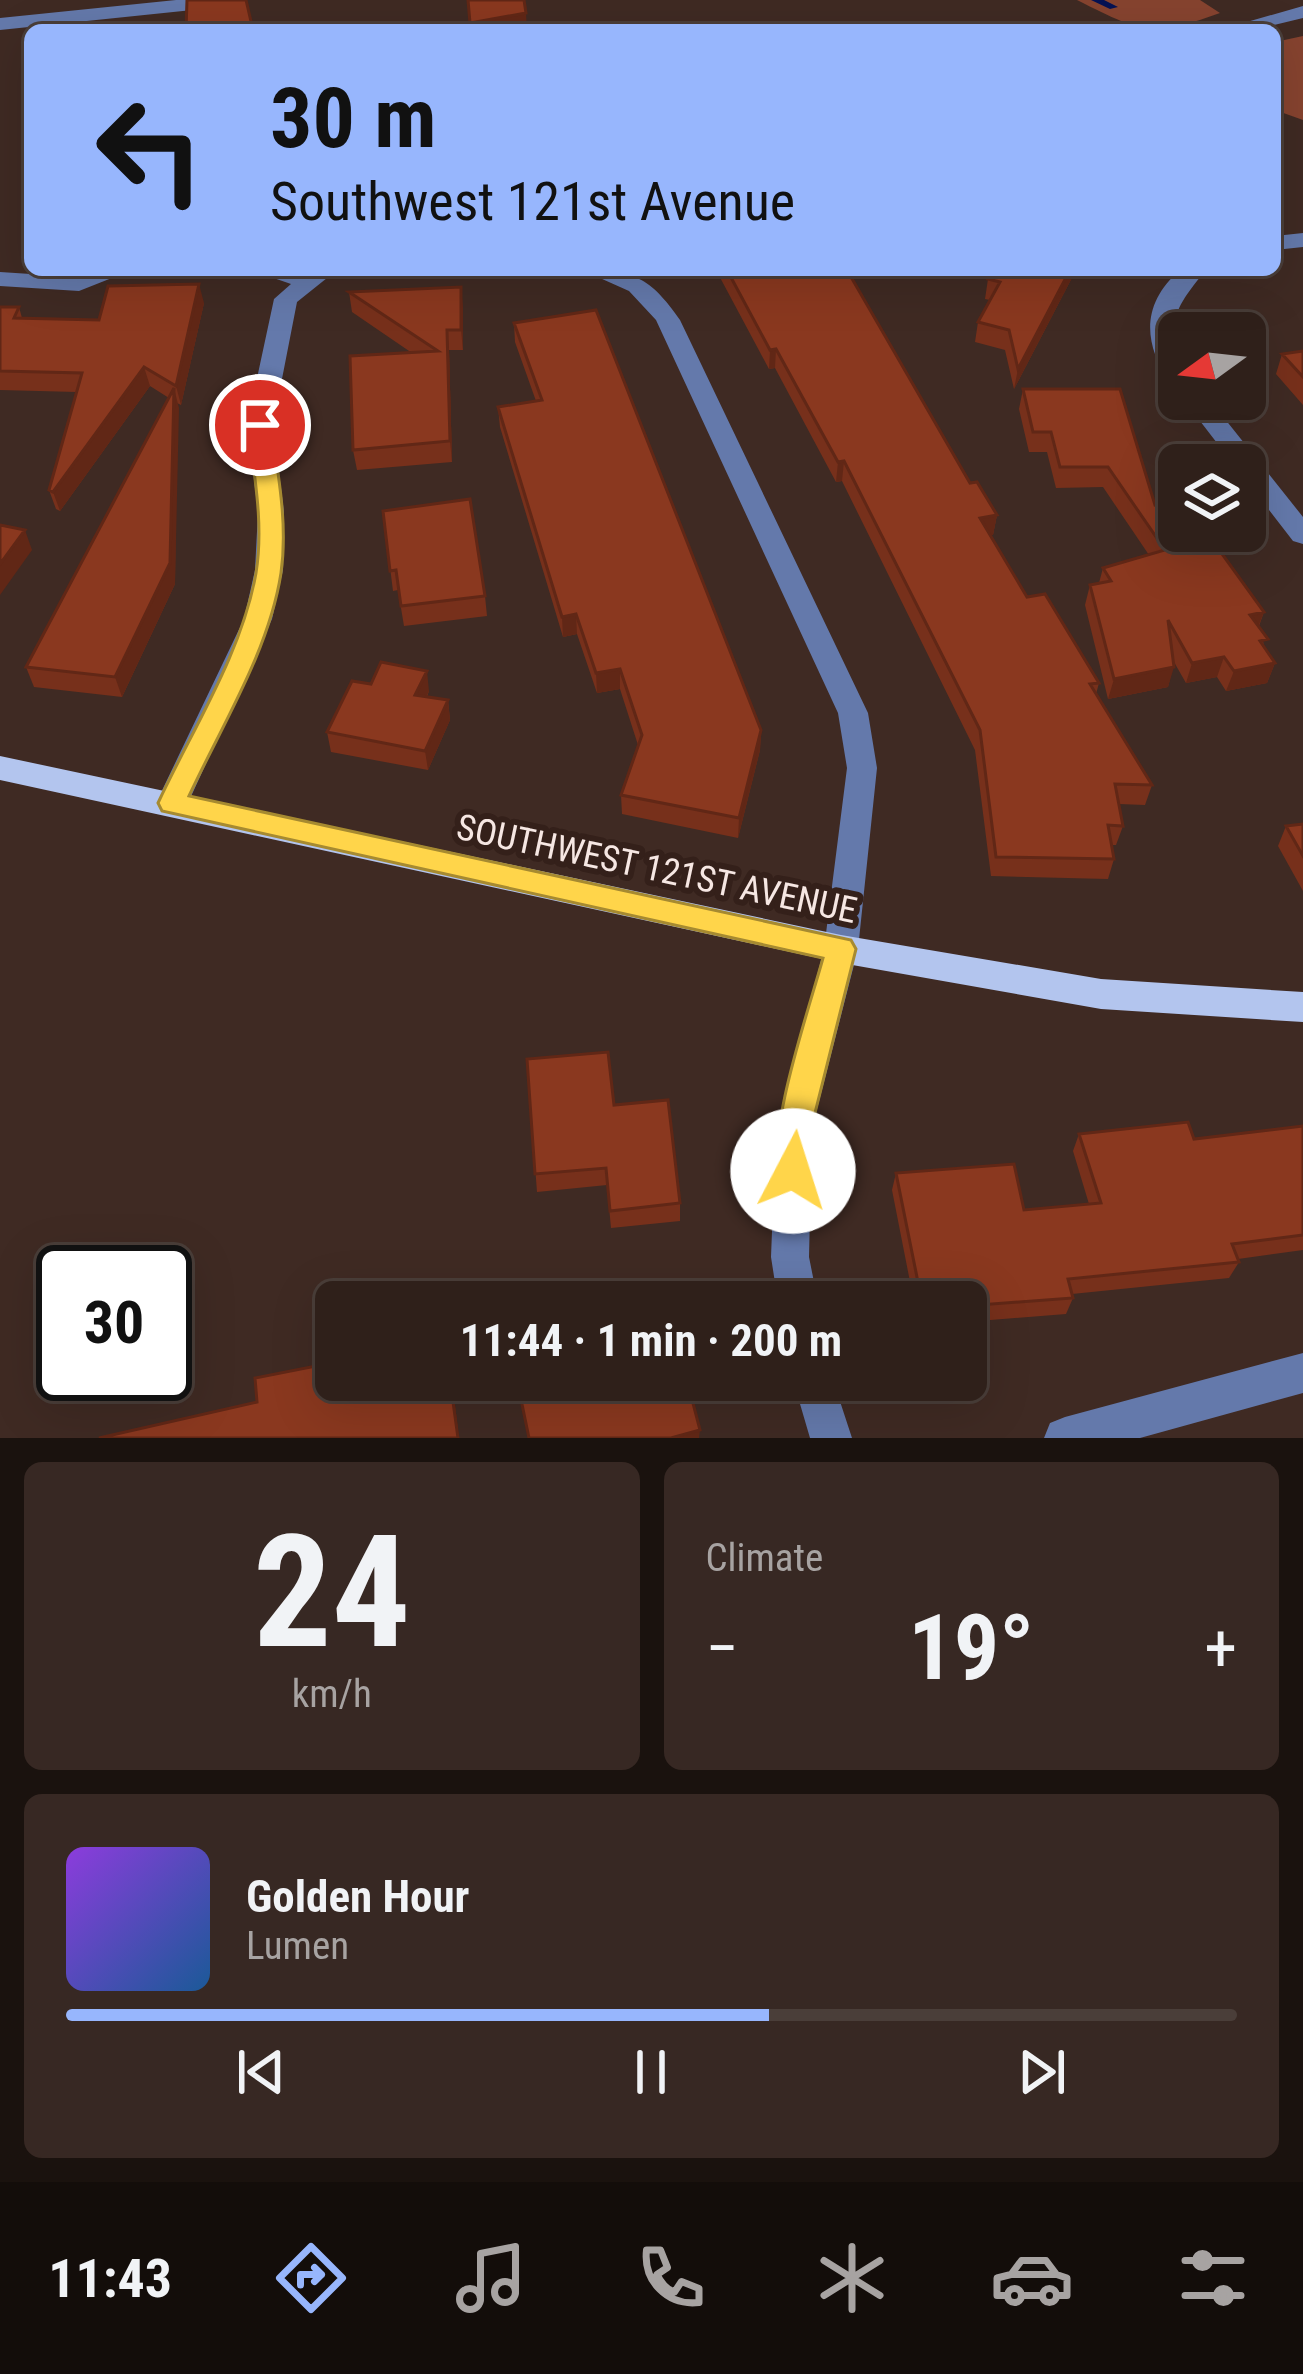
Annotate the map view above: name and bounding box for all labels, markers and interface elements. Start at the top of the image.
text: 30 m [270,69,437,168]
icon: left [72,72,228,228]
text: Southwest 121st Avenue [270,170,795,233]
north arrow [1158,312,1266,420]
map controls [1158,312,1266,552]
pin [209,374,311,476]
icon: arrive [227,392,293,458]
button: layers [1158,444,1266,552]
street label: SOUTHWEST 121ST AVENUE [453,806,861,932]
position arrow [730,1108,856,1234]
speed limit sign: 30 [36,1245,192,1401]
text: 11:44 · 1 min · 200 m [460,1314,842,1367]
text: 24 [253,1501,411,1684]
text: Climate [706,1535,823,1581]
text: 19° [908,1596,1034,1701]
text: − [706,1610,739,1687]
text: + [1204,1610,1237,1687]
text: km/h [292,1671,372,1717]
text: Golden Hour [246,1870,469,1923]
text: Lumen [246,1923,349,1969]
icon: previous [228,2039,294,2105]
icon: pause [618,2039,684,2105]
icon: next [1009,2039,1075,2105]
icon: directions [269,2236,353,2320]
icon: music [449,2236,533,2320]
icon: phone [629,2236,713,2320]
icon: climate [810,2236,894,2320]
icon: car [990,2236,1074,2320]
icon: filters [1171,2236,1255,2320]
text: 11:43 [48,2247,172,2310]

